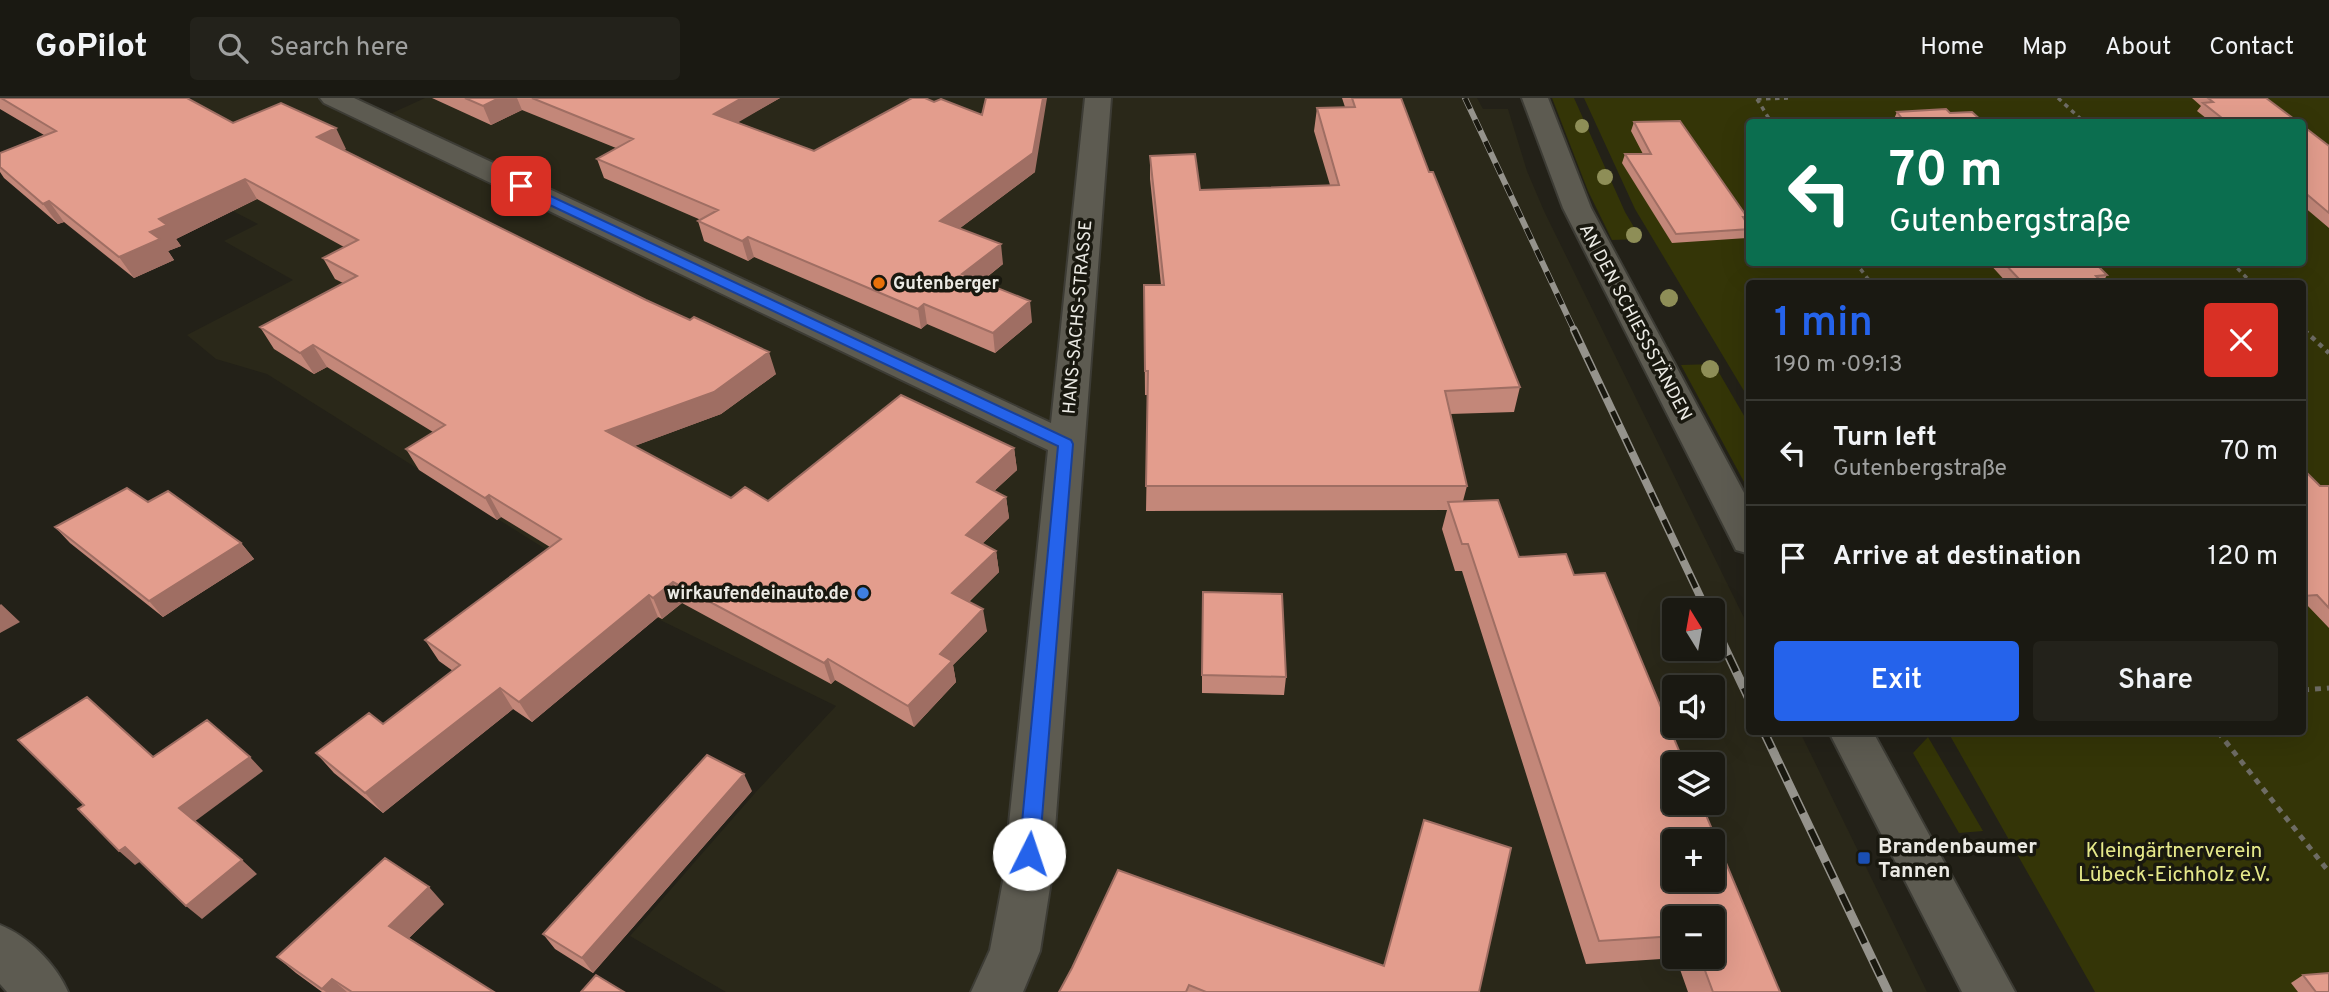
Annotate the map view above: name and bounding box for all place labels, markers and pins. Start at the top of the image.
pin [491,156,551,216]
place label: Gutenberger [893,273,1000,296]
marker: Gutenberger [871,275,887,291]
place label: wirkaufendeinauto.de [667,583,849,606]
marker: wirkaufendeinauto.de [855,585,871,601]
place label: Brandenbaumer Tannen [1878,834,2037,885]
marker: Brandenbaumer Tannen [1856,850,1872,866]

